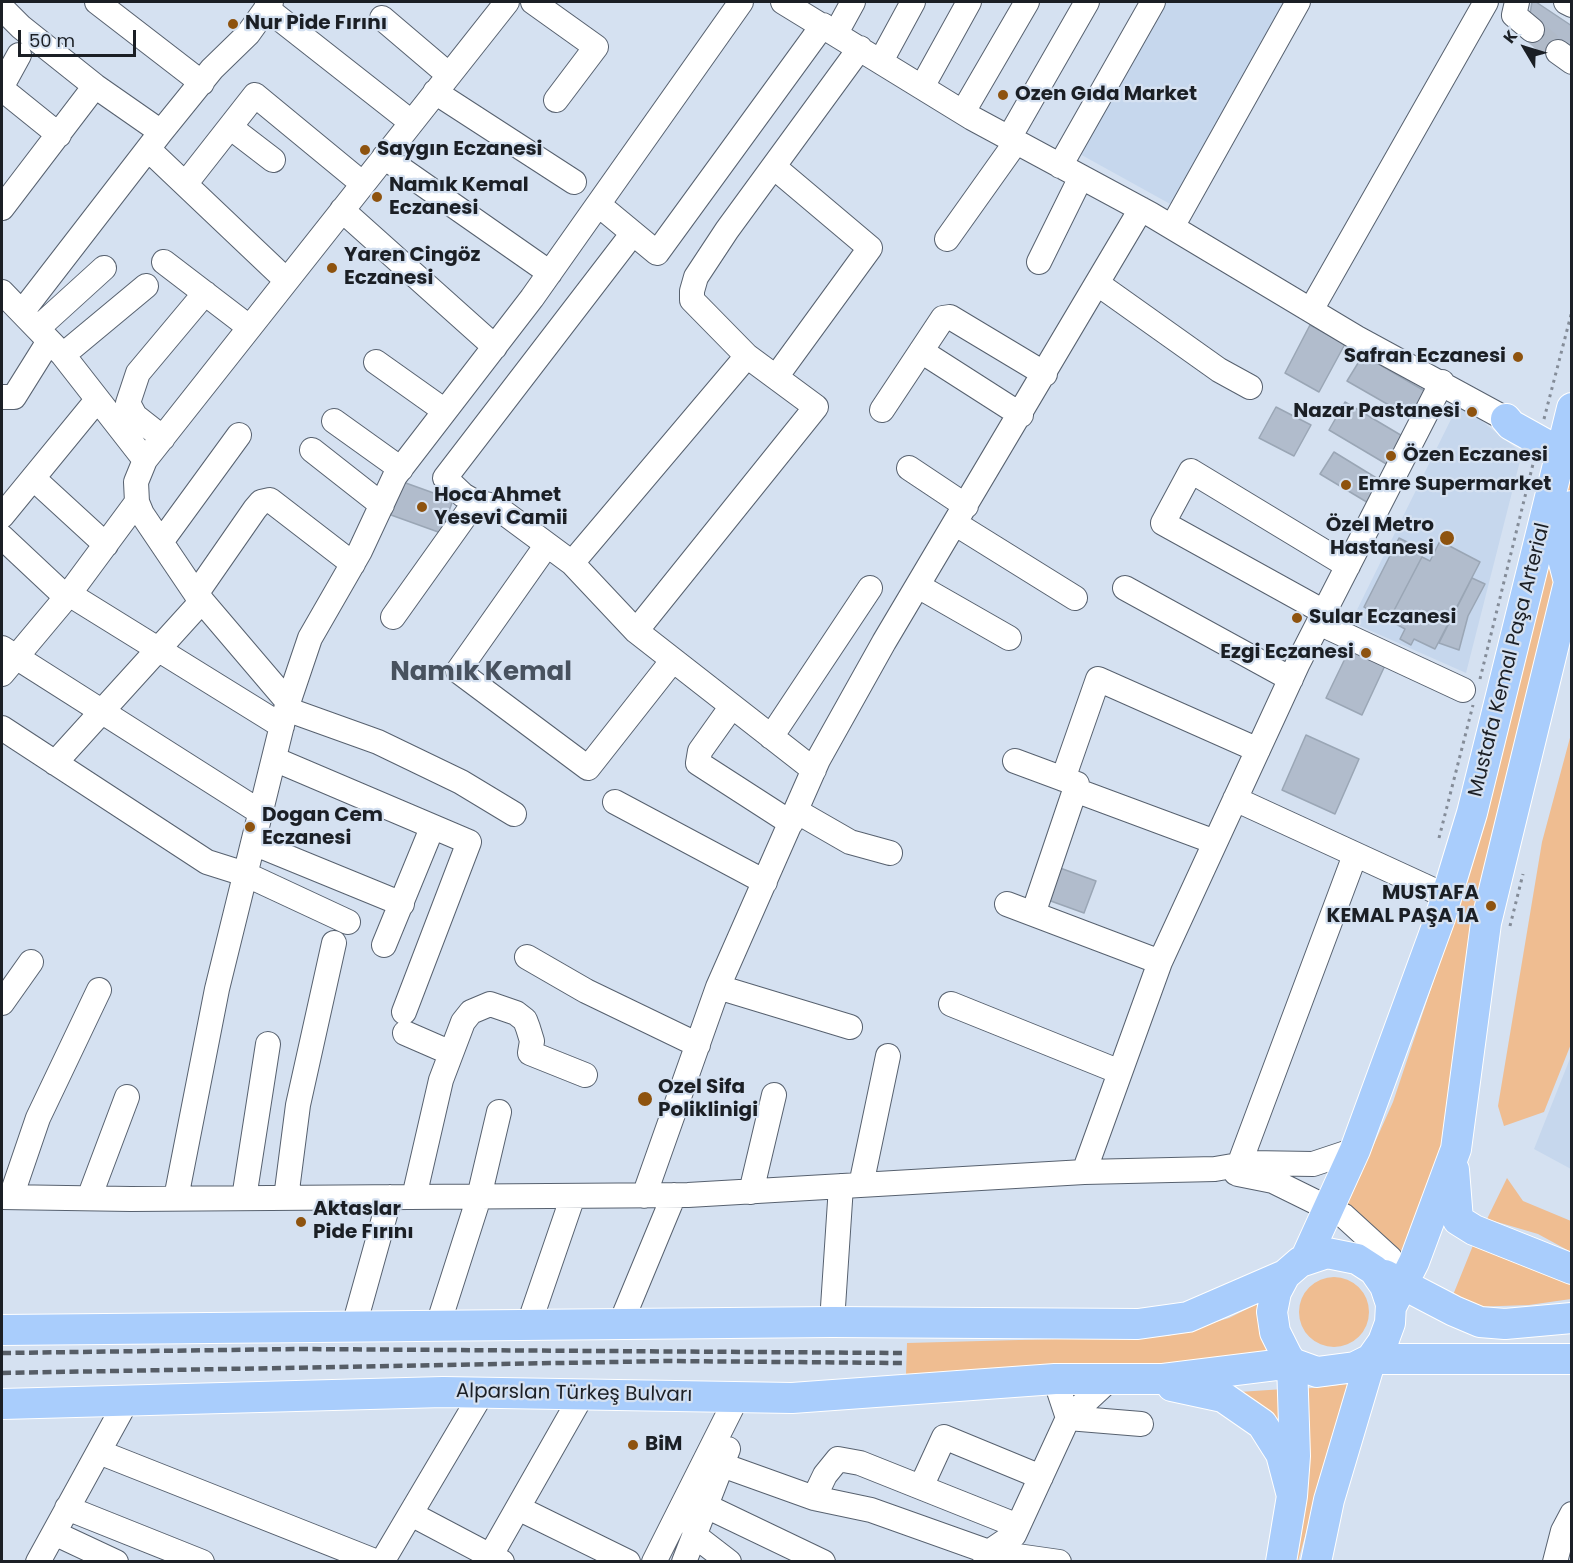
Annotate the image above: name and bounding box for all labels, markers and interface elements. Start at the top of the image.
place label: Nur Pide Fırını [245,12,387,36]
marker: Nur Pide Fırını [226,17,240,31]
scale bar [21,18,140,56]
north arrow [1495,18,1555,78]
text: K [1498,25,1523,48]
text: 50 m [29,28,75,53]
place label: Ozen Gıda Market [1015,83,1197,107]
marker: Ozen Gıda Market [996,88,1010,102]
place label: Saygın Eczanesi [377,138,543,162]
marker: Saygın Eczanesi [358,143,372,157]
place label: Namık Kemal Eczanesi [389,174,529,221]
marker: Namık Kemal Eczanesi [370,190,384,204]
place label: Yaren Cingöz Eczanesi [344,244,480,291]
marker: Yaren Cingöz Eczanesi [325,261,339,275]
place label: Safran Eczanesi [1344,345,1506,369]
marker: Safran Eczanesi [1511,350,1525,364]
place label: Nazar Pastanesi [1293,400,1460,424]
marker: Nazar Pastanesi [1465,405,1479,419]
place label: Özen Eczanesi [1403,444,1548,468]
marker: Özen Eczanesi [1384,449,1398,463]
place label: Emre Supermarket [1358,473,1551,497]
marker: Emre Supermarket [1339,478,1353,492]
place label: Hoca Ahmet Yesevi Camii [434,484,568,531]
marker: Hoca Ahmet Yesevi Camii [415,500,429,514]
place label: Özel Metro Hastanesi [1326,514,1434,561]
street label: Mustafa Kemal Paşa Arterial [1464,521,1556,799]
marker: Özel Metro Hastanesi [1438,529,1456,547]
place label: Sular Eczanesi [1309,606,1456,630]
marker: Sular Eczanesi [1290,611,1304,625]
place label: Ezgi Eczanesi [1220,641,1354,665]
marker: Ezgi Eczanesi [1359,646,1373,660]
district label: Namık Kemal [390,657,572,689]
place label: Dogan Cem Eczanesi [262,804,383,851]
marker: Dogan Cem Eczanesi [243,820,257,834]
place label: MUSTAFA KEMAL PAŞA 1A [1327,882,1479,929]
marker: MUSTAFA KEMAL PAŞA 1A [1484,899,1498,913]
place label: Ozel Sifa Poliklinigi [658,1076,758,1123]
marker: Ozel Sifa Poliklinigi [636,1090,654,1108]
place label: Aktaslar Pide Fırını [313,1198,414,1245]
marker: Aktaslar Pide Fırını [294,1215,308,1229]
street label: Alparslan Türkeş Bulvarı [456,1380,692,1408]
place label: BiM [645,1433,682,1457]
marker: BiM [626,1438,640,1452]

